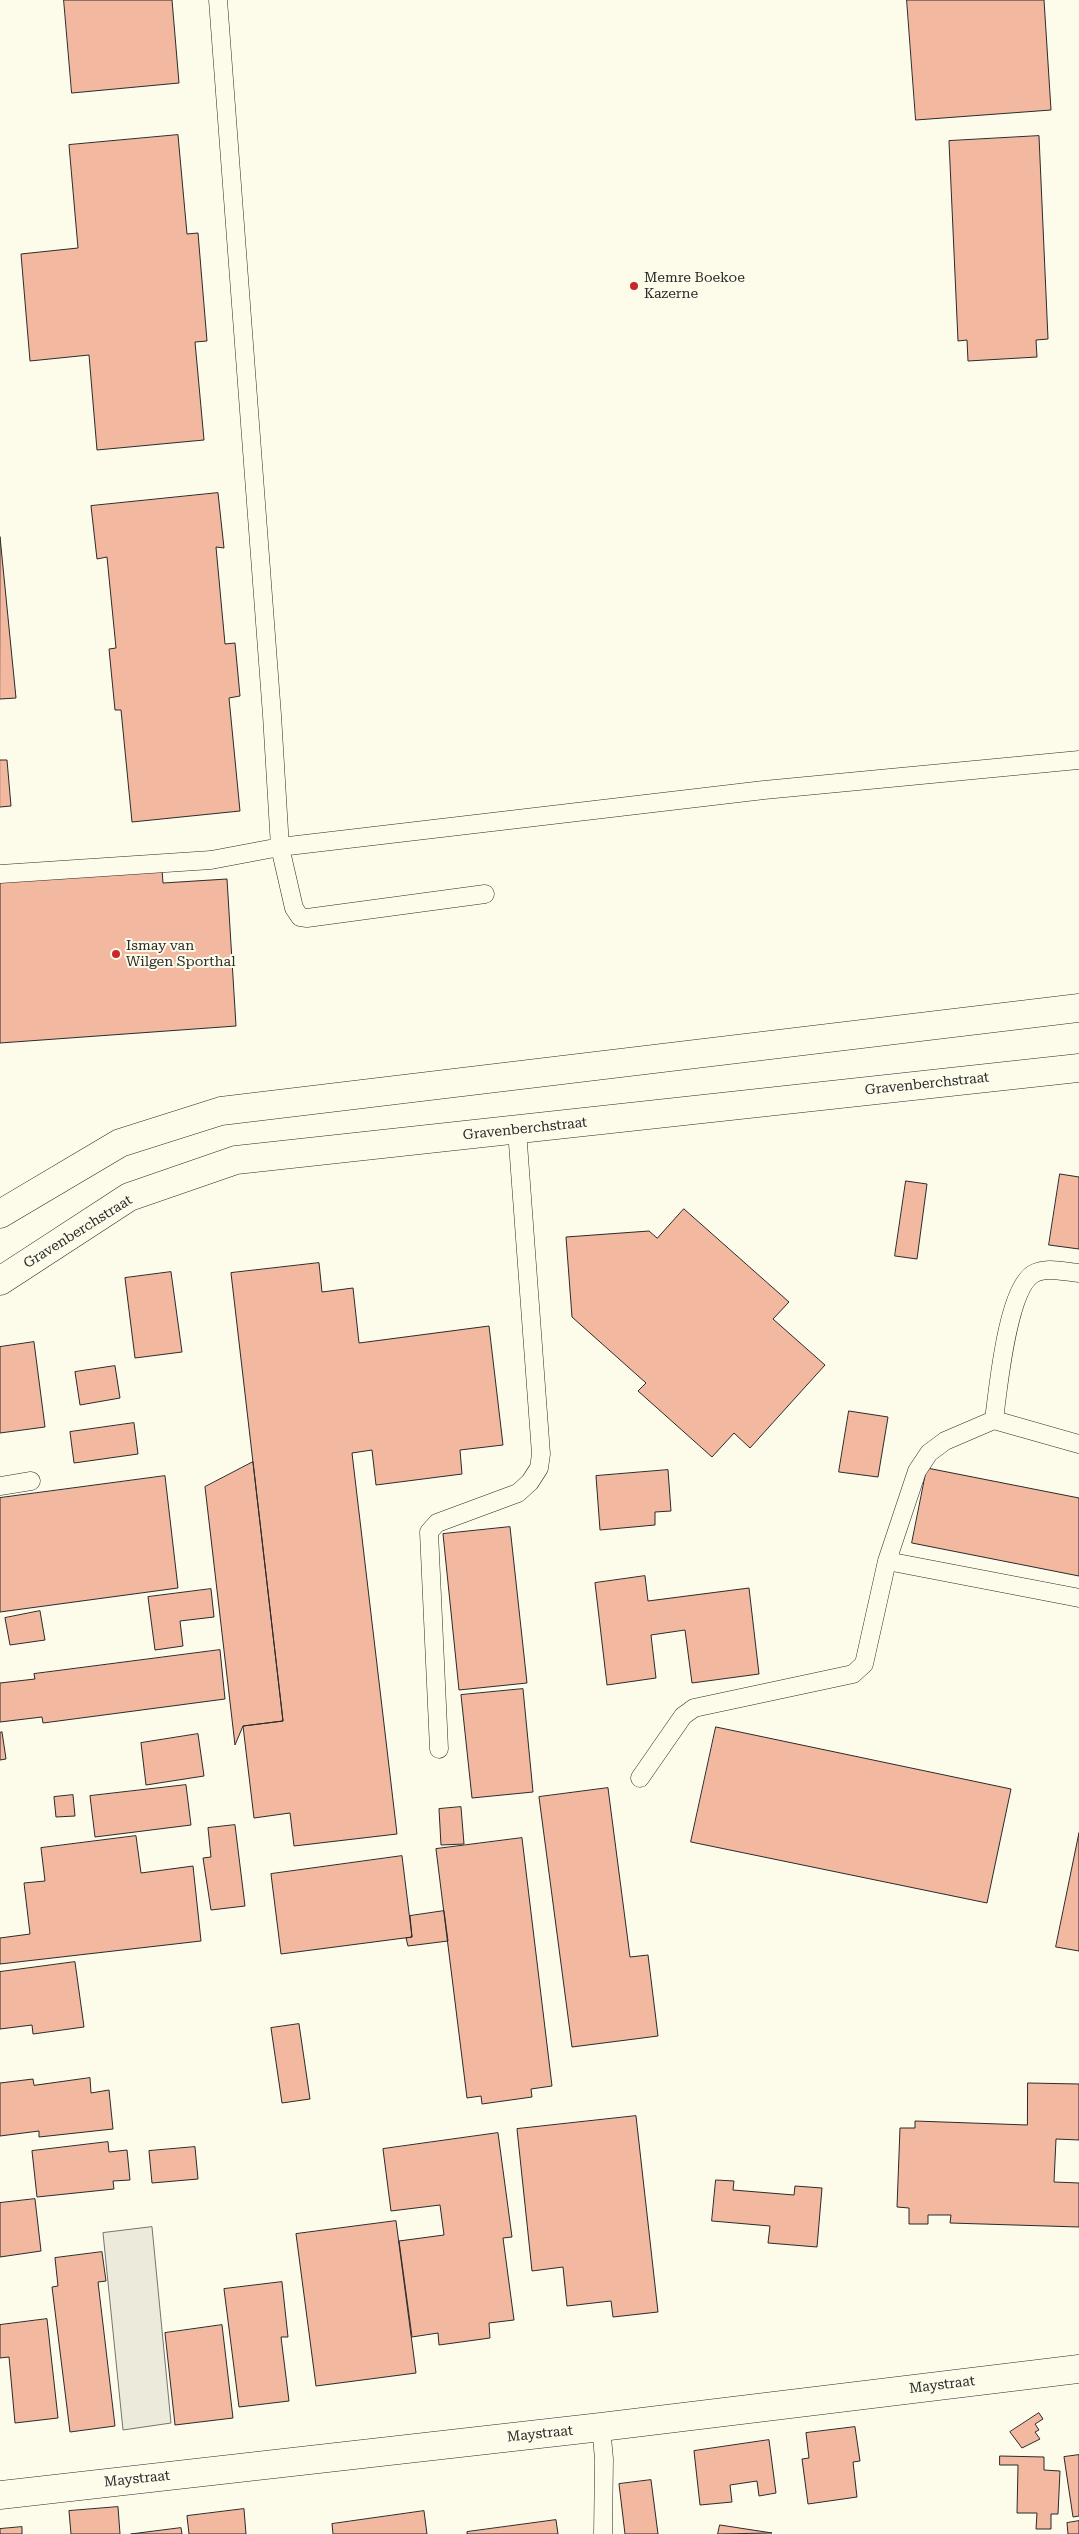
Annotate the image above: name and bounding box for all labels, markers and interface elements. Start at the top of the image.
place label: Memre Boekoe Kazerne [644,270,745,302]
marker: Memre Boekoe Kazerne [628,280,640,292]
place label: Ismay van Wilgen Sporthal [126,938,235,970]
marker: Ismay van Wilgen Sporthal [110,948,122,960]
street label: Gravenberchstraat [864,1069,990,1099]
street label: Gravenberchstraat [462,1114,588,1144]
street label: Gravenberchstraat [21,1192,135,1272]
street label: Maystraat [908,2373,976,2397]
street label: Maystraat [506,2422,574,2446]
street label: Maystraat [103,2467,171,2491]

